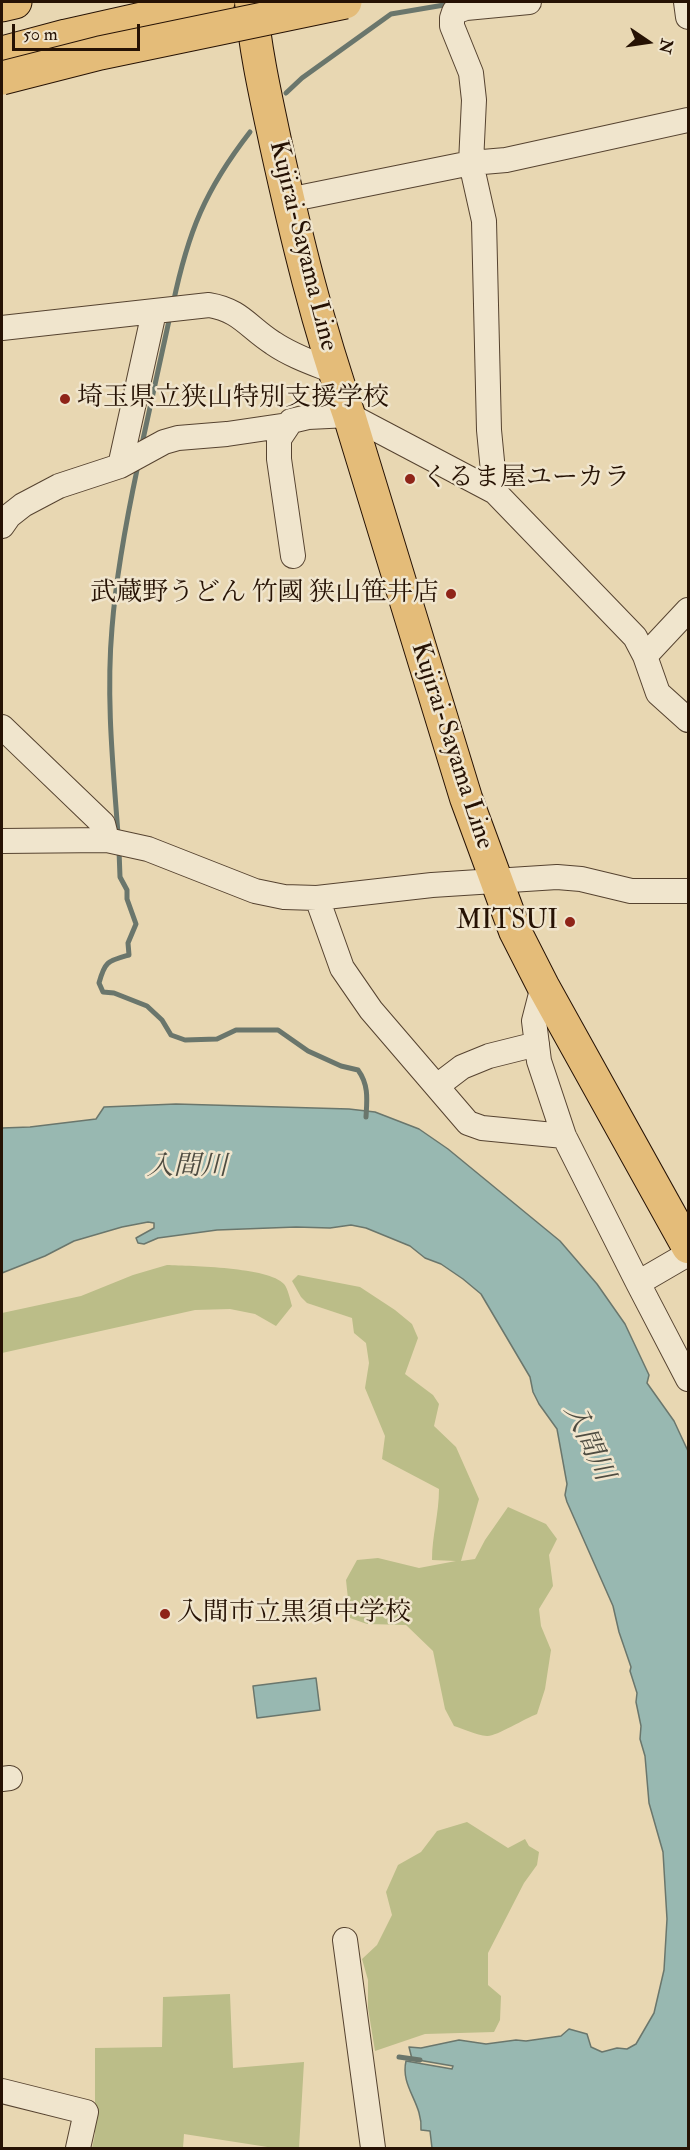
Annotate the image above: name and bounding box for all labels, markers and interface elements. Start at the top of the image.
scale bar [15,12,142,50]
north arrow [618,12,678,72]
text: 50 m [23,23,58,46]
text: N [654,37,677,55]
street label: Kujirai-Sayama Line [261,138,343,354]
place label: 埼玉県立狭山特別支援学校 [77,383,389,415]
marker: 埼玉県立狭山特別支援学校 [58,392,72,406]
place label: くるま屋ユーカラ [422,463,630,495]
marker: くるま屋ユーカラ [403,472,417,486]
place label: 武蔵野うどん 竹國 狭山笹井店 [90,578,439,610]
marker: 武蔵野うどん 竹國 狭山笹井店 [444,587,458,601]
street label: Kujirai-Sayama Line [403,639,499,853]
place label: MITSUI [456,906,558,938]
marker: MITSUI [563,915,577,929]
water label: 入間川 [147,1152,227,1184]
water label: 入間川 [555,1399,619,1487]
place label: 入間市立黒須中学校 [177,1598,411,1630]
marker: 入間市立黒須中学校 [158,1607,172,1621]

